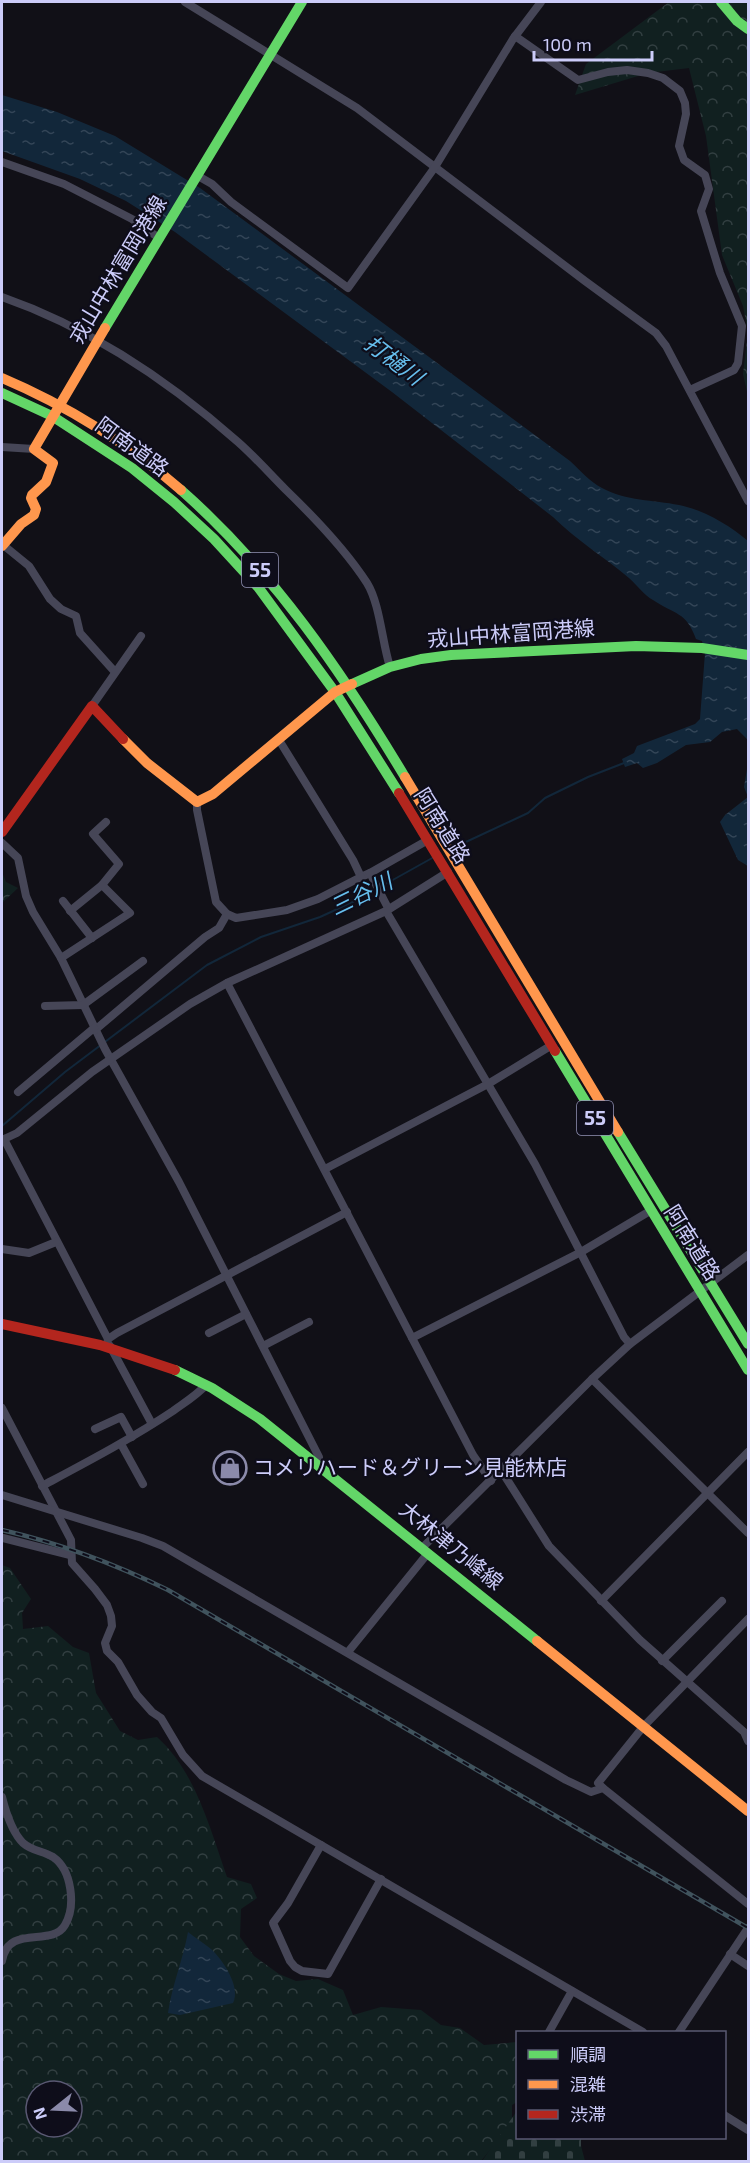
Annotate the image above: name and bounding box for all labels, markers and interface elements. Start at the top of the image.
scale bar [534,24,652,62]
text: 100 m [543,33,592,55]
street label: 戎山中林富岡港線 [63,191,171,348]
water label: 打樋川 [360,329,430,391]
street label: 阿南道路 [92,411,174,481]
road number: 55 [242,553,278,587]
street label: 戎山中林富岡港線 [426,614,596,651]
street label: 阿南道路 [410,783,476,867]
water label: 三谷川 [325,866,398,919]
road number: 55 [577,1101,613,1135]
street label: 阿南道路 [660,1200,726,1284]
shop icon: コメリハード＆グリーン見能林店 [212,1450,248,1486]
place label: コメリハード＆グリーン見能林店 [253,1454,567,1479]
street label: 大林津乃峰線 [395,1495,509,1594]
legend [516,2031,726,2139]
text: 順調 [570,2043,606,2065]
text: 混雑 [570,2073,606,2095]
north arrow [24,2079,84,2139]
text: 渋滞 [570,2103,606,2125]
text: N [28,2105,50,2122]

